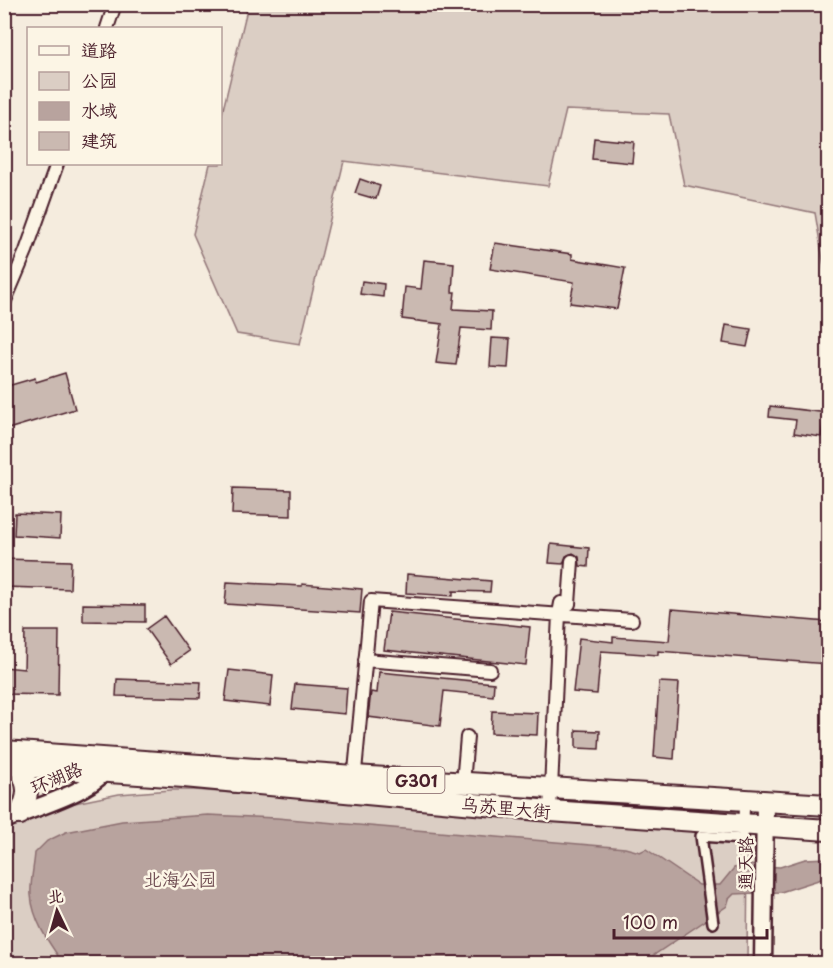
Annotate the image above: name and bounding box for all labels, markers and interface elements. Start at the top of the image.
legend [27,27,222,165]
text: 道路 [81,36,117,63]
text: 公园 [81,66,117,93]
text: 水域 [81,96,117,123]
text: 建筑 [81,126,117,153]
street label: 环湖路 [26,754,86,800]
road number: G301 [388,767,444,793]
street label: 乌苏里大街 [460,790,552,824]
street label: 通天路 [731,836,758,890]
park label: 北海公园 [144,865,216,892]
north arrow [27,881,87,941]
text: 北 [47,882,65,908]
scale bar [614,902,767,940]
text: 100 m [623,908,678,935]

